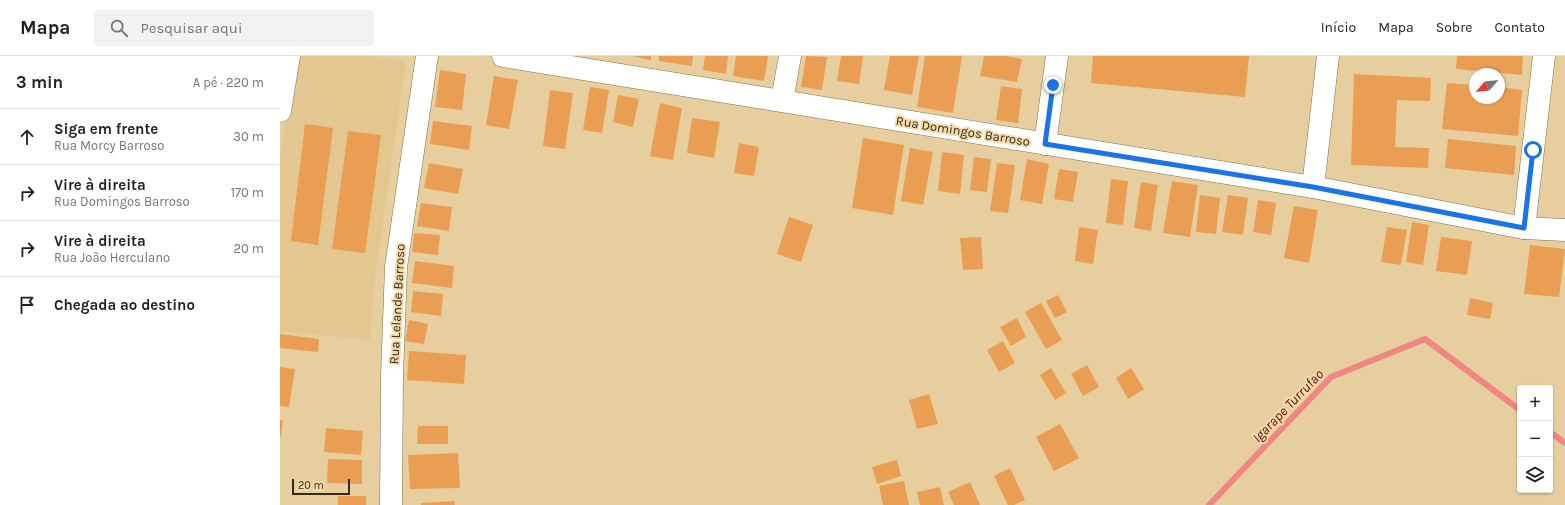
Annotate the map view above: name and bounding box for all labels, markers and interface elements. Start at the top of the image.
search box [94,10,374,46]
text: Mapa [20,17,70,39]
icon: search [108,17,130,39]
text: Pesquisar aqui [140,19,242,37]
text: Início [1321,19,1356,36]
text: Mapa [1378,19,1414,36]
text: Sobre [1436,19,1472,36]
text: Contato [1494,19,1545,36]
north arrow [1469,68,1505,104]
text: 3 min [16,72,63,92]
text: A pé · 220 m [193,75,264,90]
route end [1044,76,1062,94]
street label: Rua Domingos Barroso [895,113,1031,149]
text: Siga em frente [54,120,158,138]
icon: ahead [16,126,38,148]
text: 30 m [233,129,264,144]
text: Rua Morcy Barroso [54,138,164,153]
route start [1524,141,1542,159]
text: Vire à direita [54,176,146,194]
icon: right [16,182,38,204]
text: 170 m [231,185,264,200]
text: Rua Domingos Barroso [54,194,190,209]
text: Vire à direita [54,232,146,250]
icon: right [16,238,38,260]
text: 20 m [234,241,264,256]
street label: Rua Lelande Barroso [386,243,408,365]
text: Rua João Herculano [54,250,170,265]
icon: arrive [16,294,38,316]
text: Chegada ao destino [54,296,195,314]
water label: Igarape Turrufao [1249,366,1327,446]
map controls [1517,385,1553,493]
button: + [1517,385,1553,421]
button: − [1517,421,1553,457]
button: layers [1517,457,1553,493]
scale bar [292,477,350,496]
text: 20 m [298,479,324,492]

